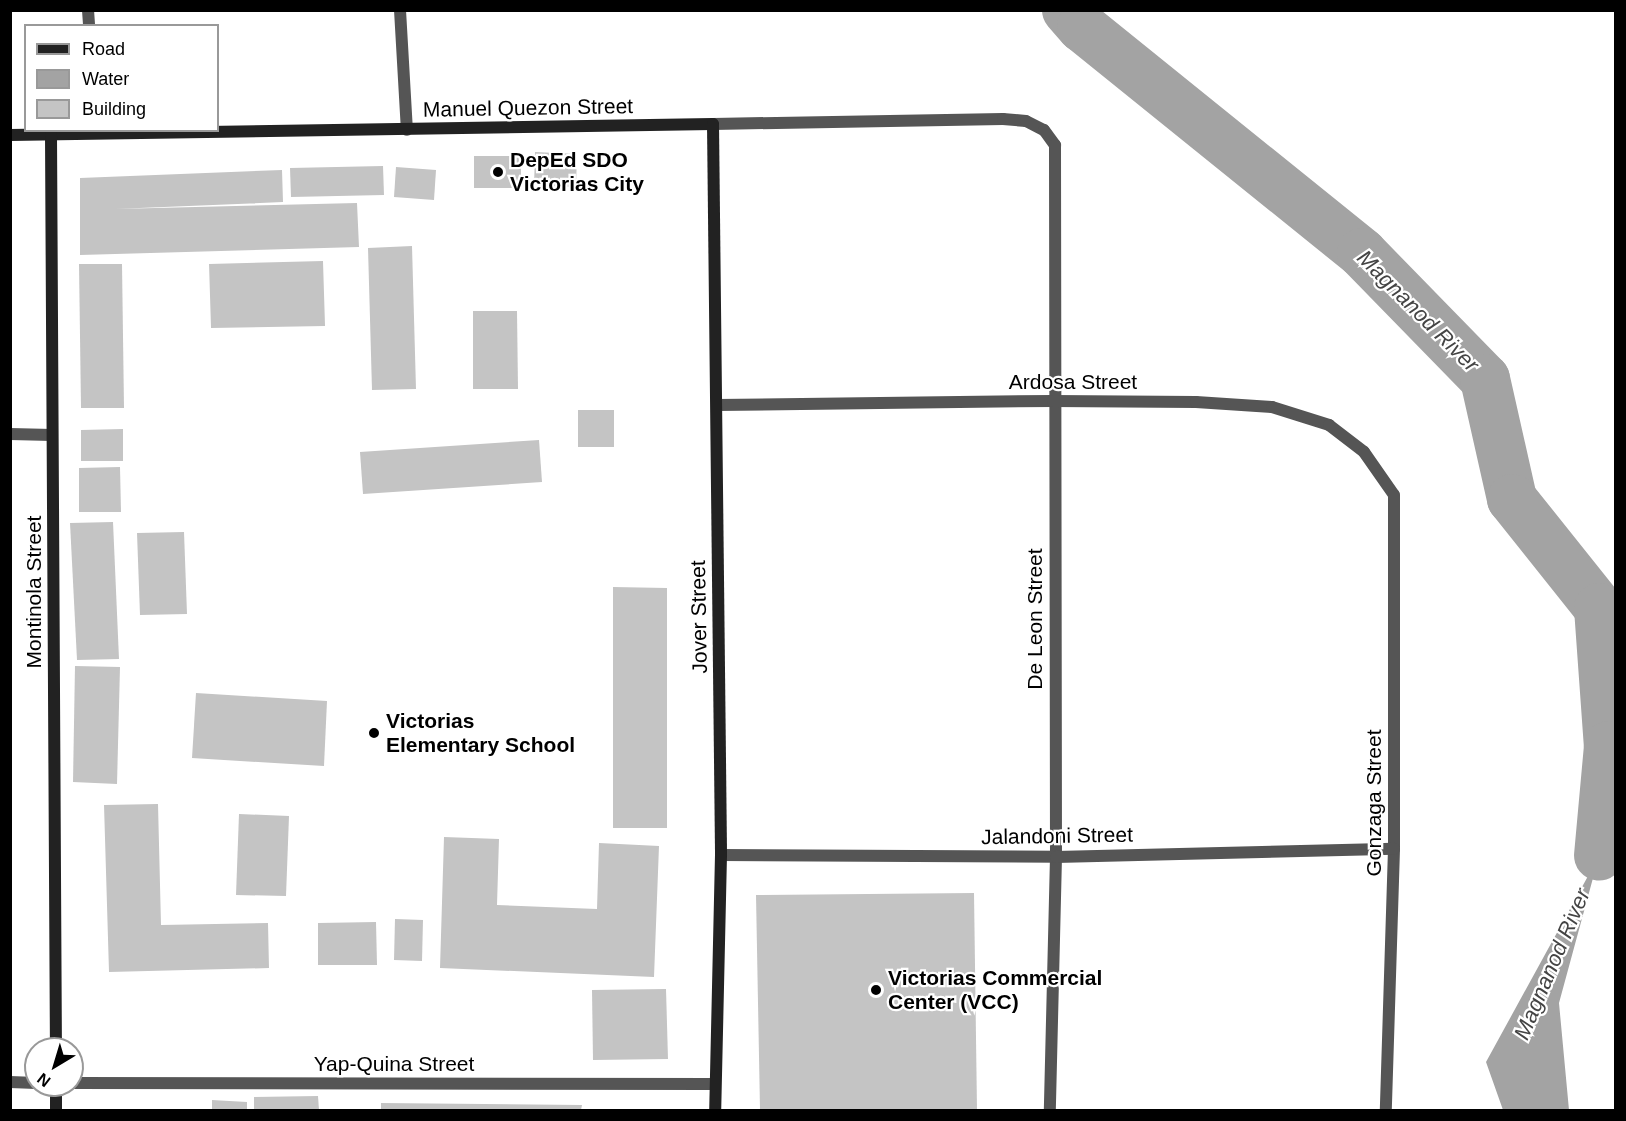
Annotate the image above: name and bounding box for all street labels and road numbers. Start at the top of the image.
street label: Manuel Quezon Street [423,94,633,122]
street label: Ardosa Street [1009,369,1137,395]
street label: Montinola Street [21,516,47,668]
street label: De Leon Street [1022,548,1048,690]
street label: Jover Street [685,560,713,674]
street label: Gonzaga Street [1361,729,1387,877]
street label: Jalandoni Street [981,822,1133,850]
street label: Yap-Quina Street [314,1051,474,1077]

